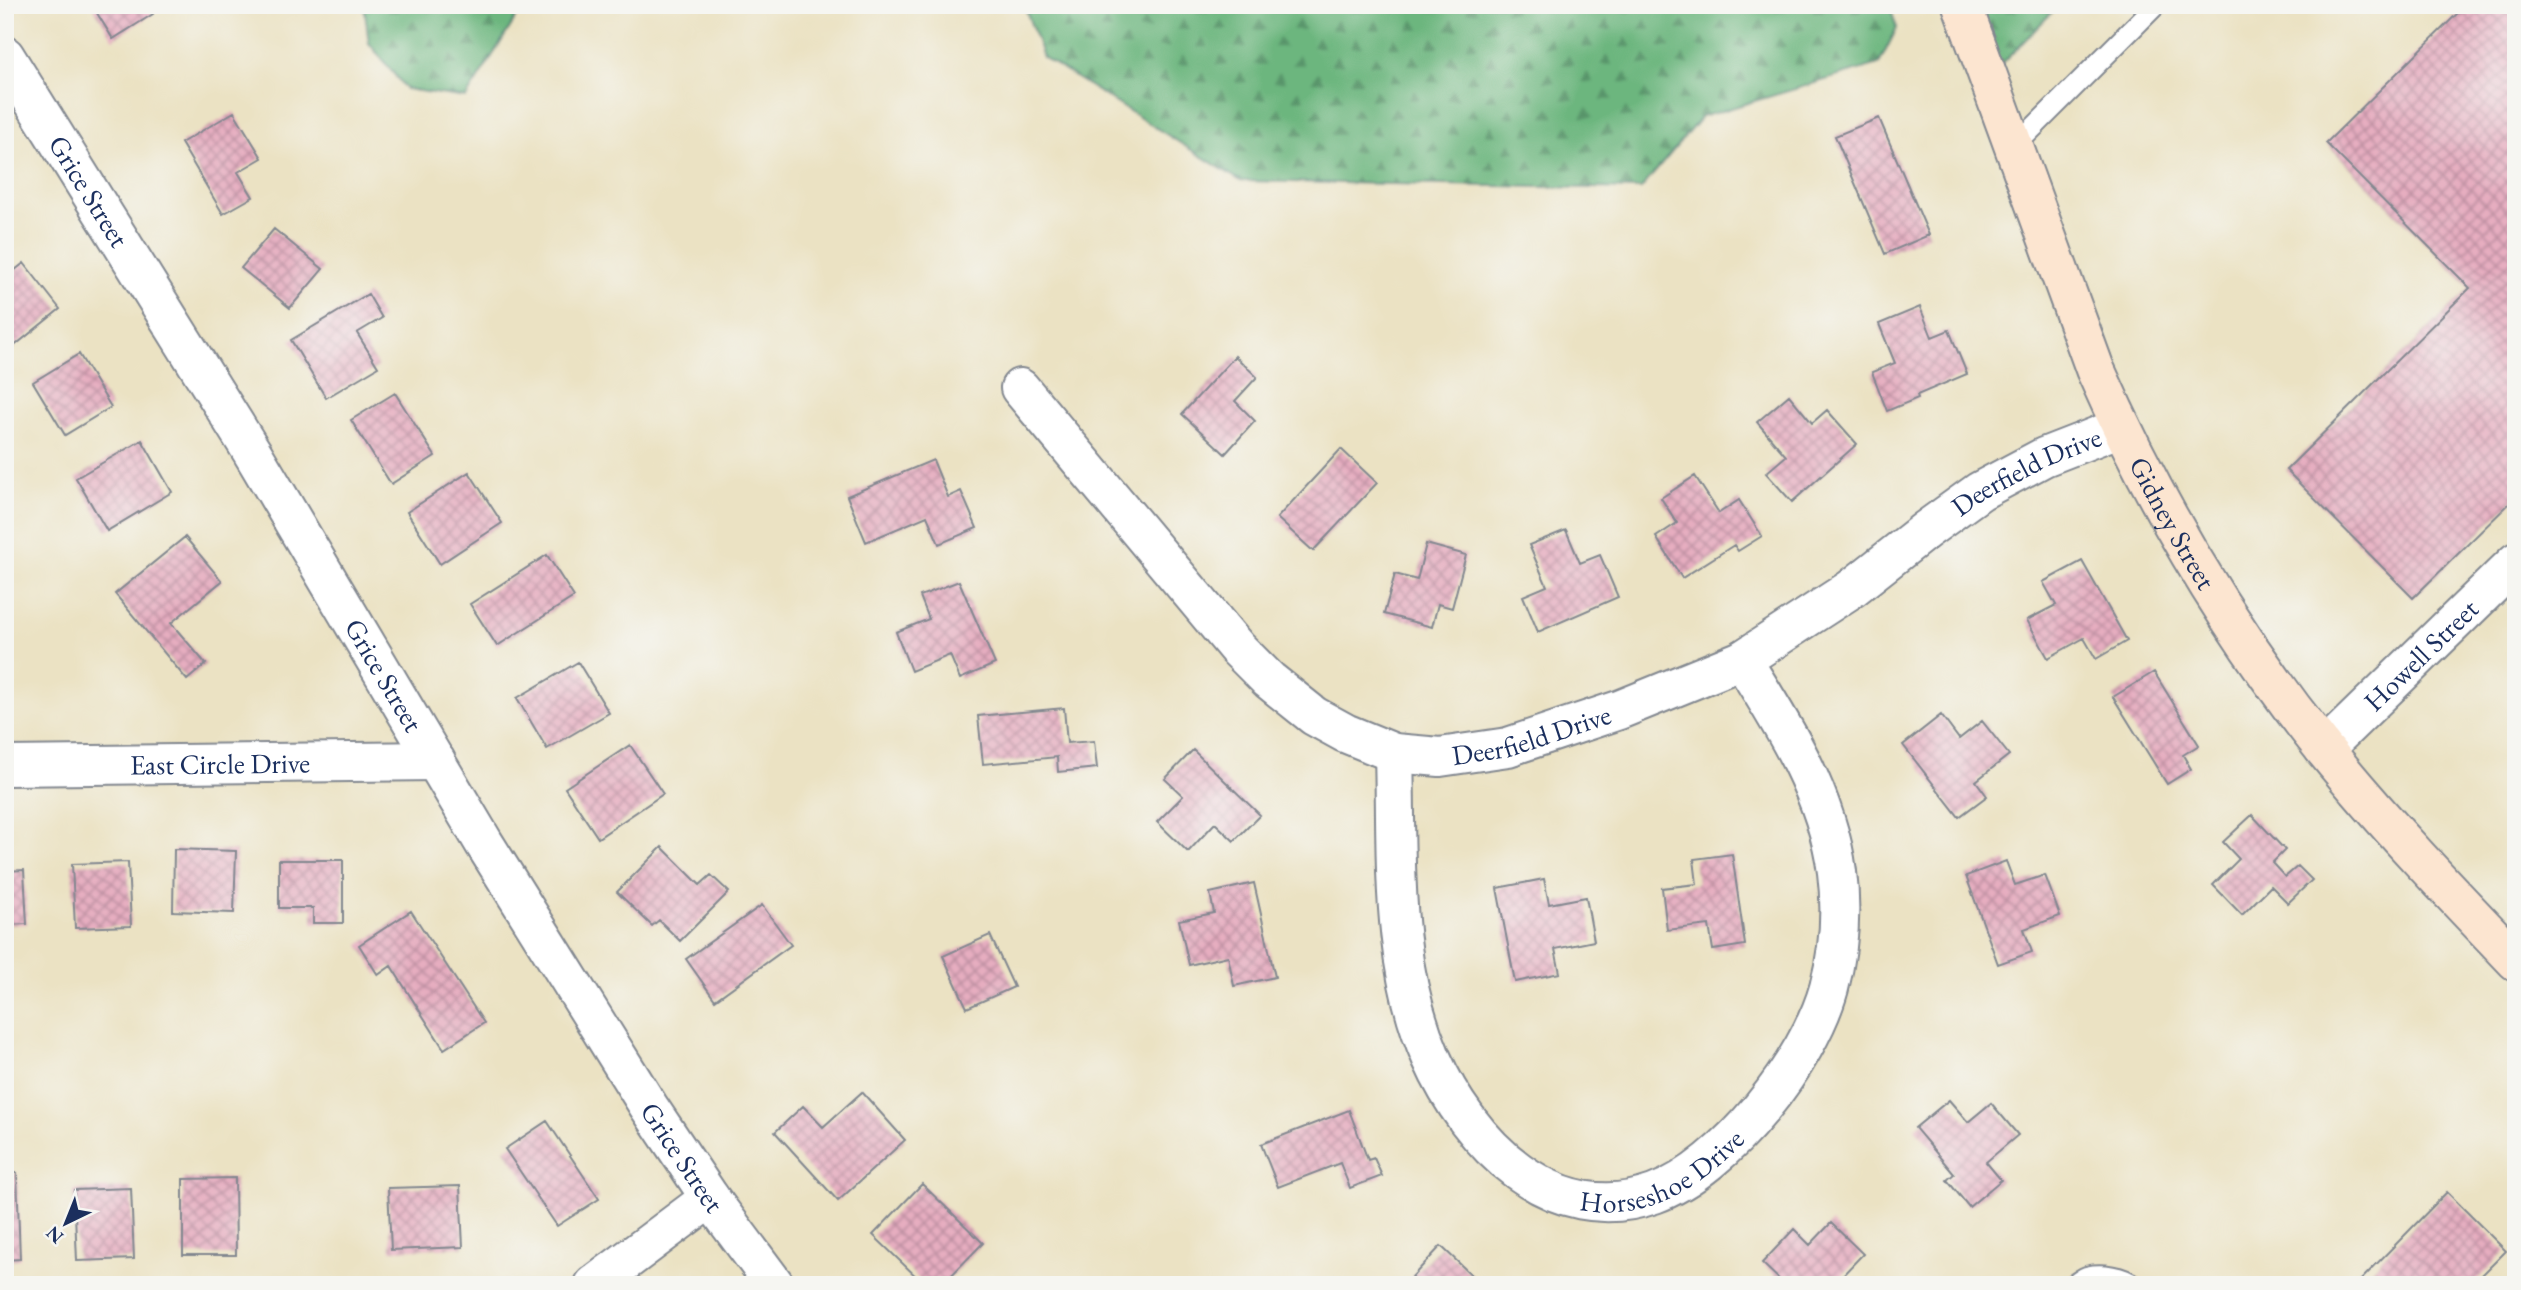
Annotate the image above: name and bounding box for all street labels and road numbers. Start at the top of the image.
street label: Grice Street [41,128,138,254]
street label: Deerfield Drive [1944,418,2106,524]
street label: Gidney Street [2121,450,2225,596]
street label: Howell Street [2356,591,2486,719]
street label: Grice Street [337,612,432,738]
street label: Deerfield Drive [1449,696,1615,773]
street label: East Circle Drive [130,744,310,783]
street label: Grice Street [633,1095,733,1220]
street label: Horseshoe Drive [1578,1121,1751,1221]

